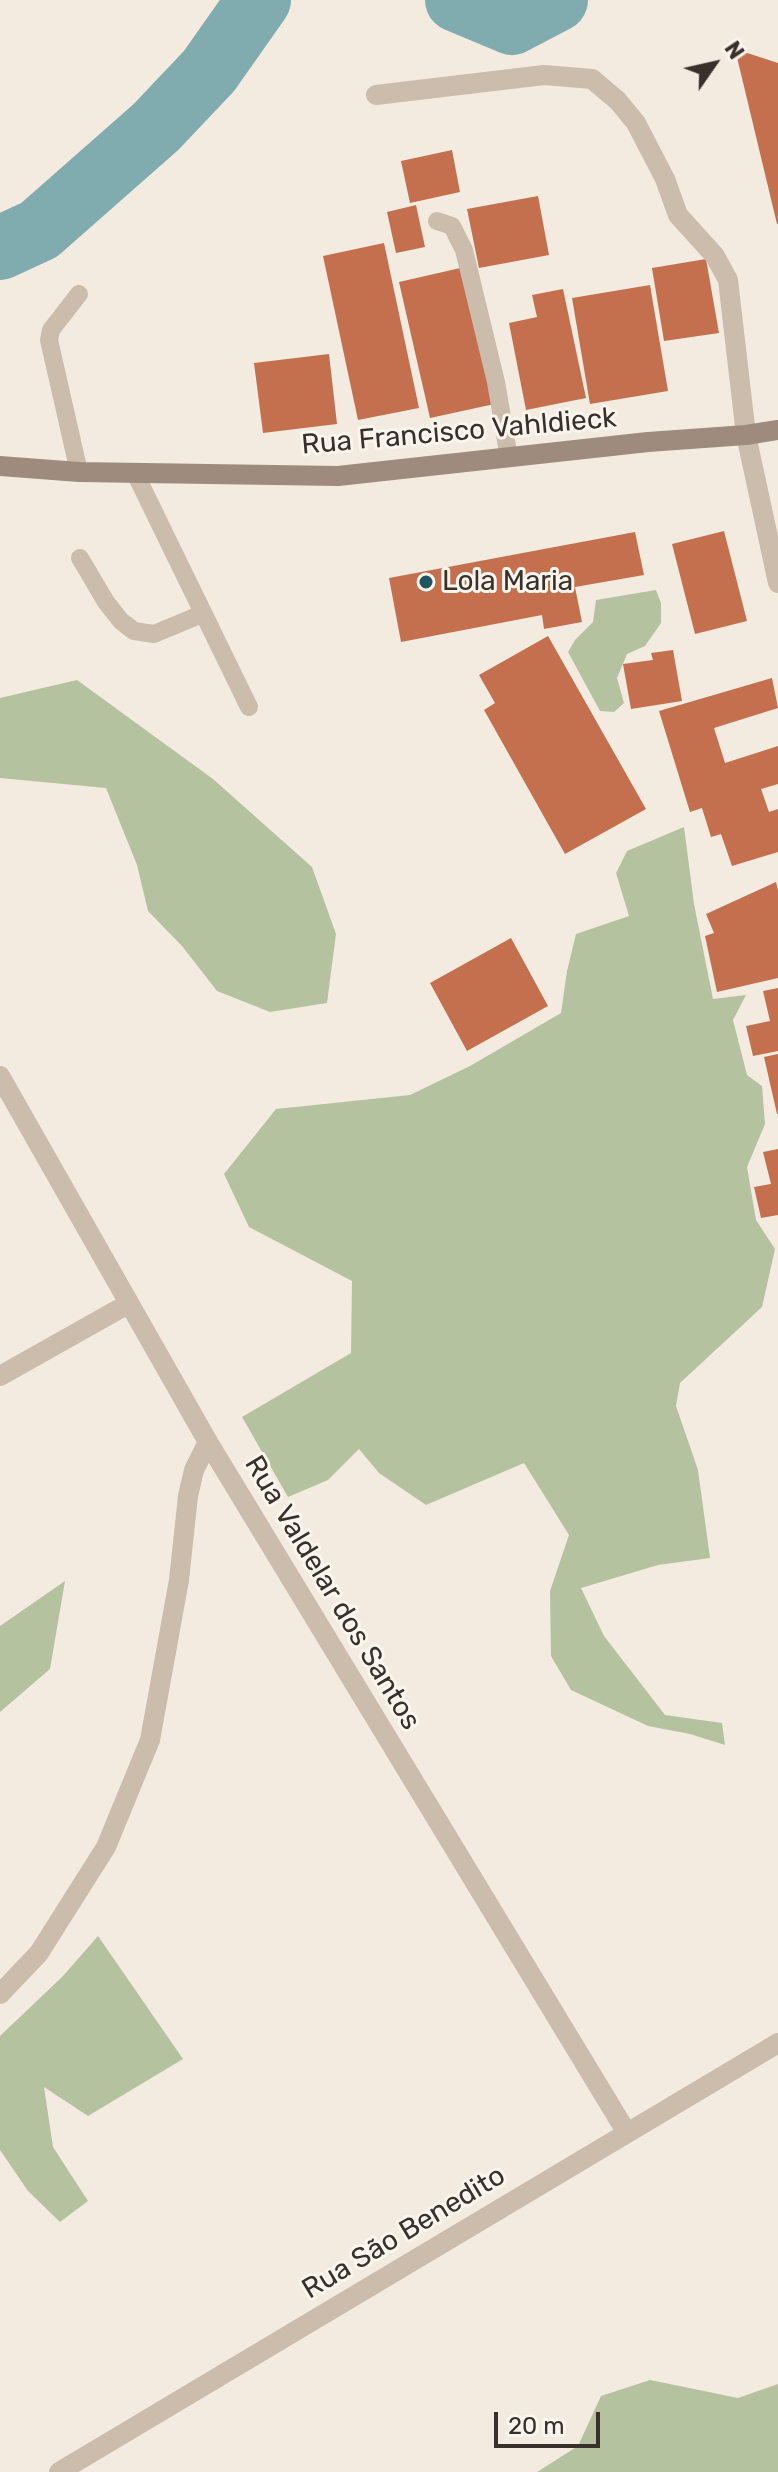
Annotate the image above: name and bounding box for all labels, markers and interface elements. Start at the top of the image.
north arrow [674,24,754,104]
text: N [719,36,750,64]
street label: Rua Francisco Vahldieck [300,401,618,463]
place label: Lola Maria [442,565,573,599]
marker: Lola Maria [417,573,435,591]
street label: Rua Valdelar dos Santos [237,1450,427,1736]
street label: Rua São Benedito [296,2159,512,2307]
scale bar [498,2396,604,2446]
text: 20 m [508,2412,565,2440]

